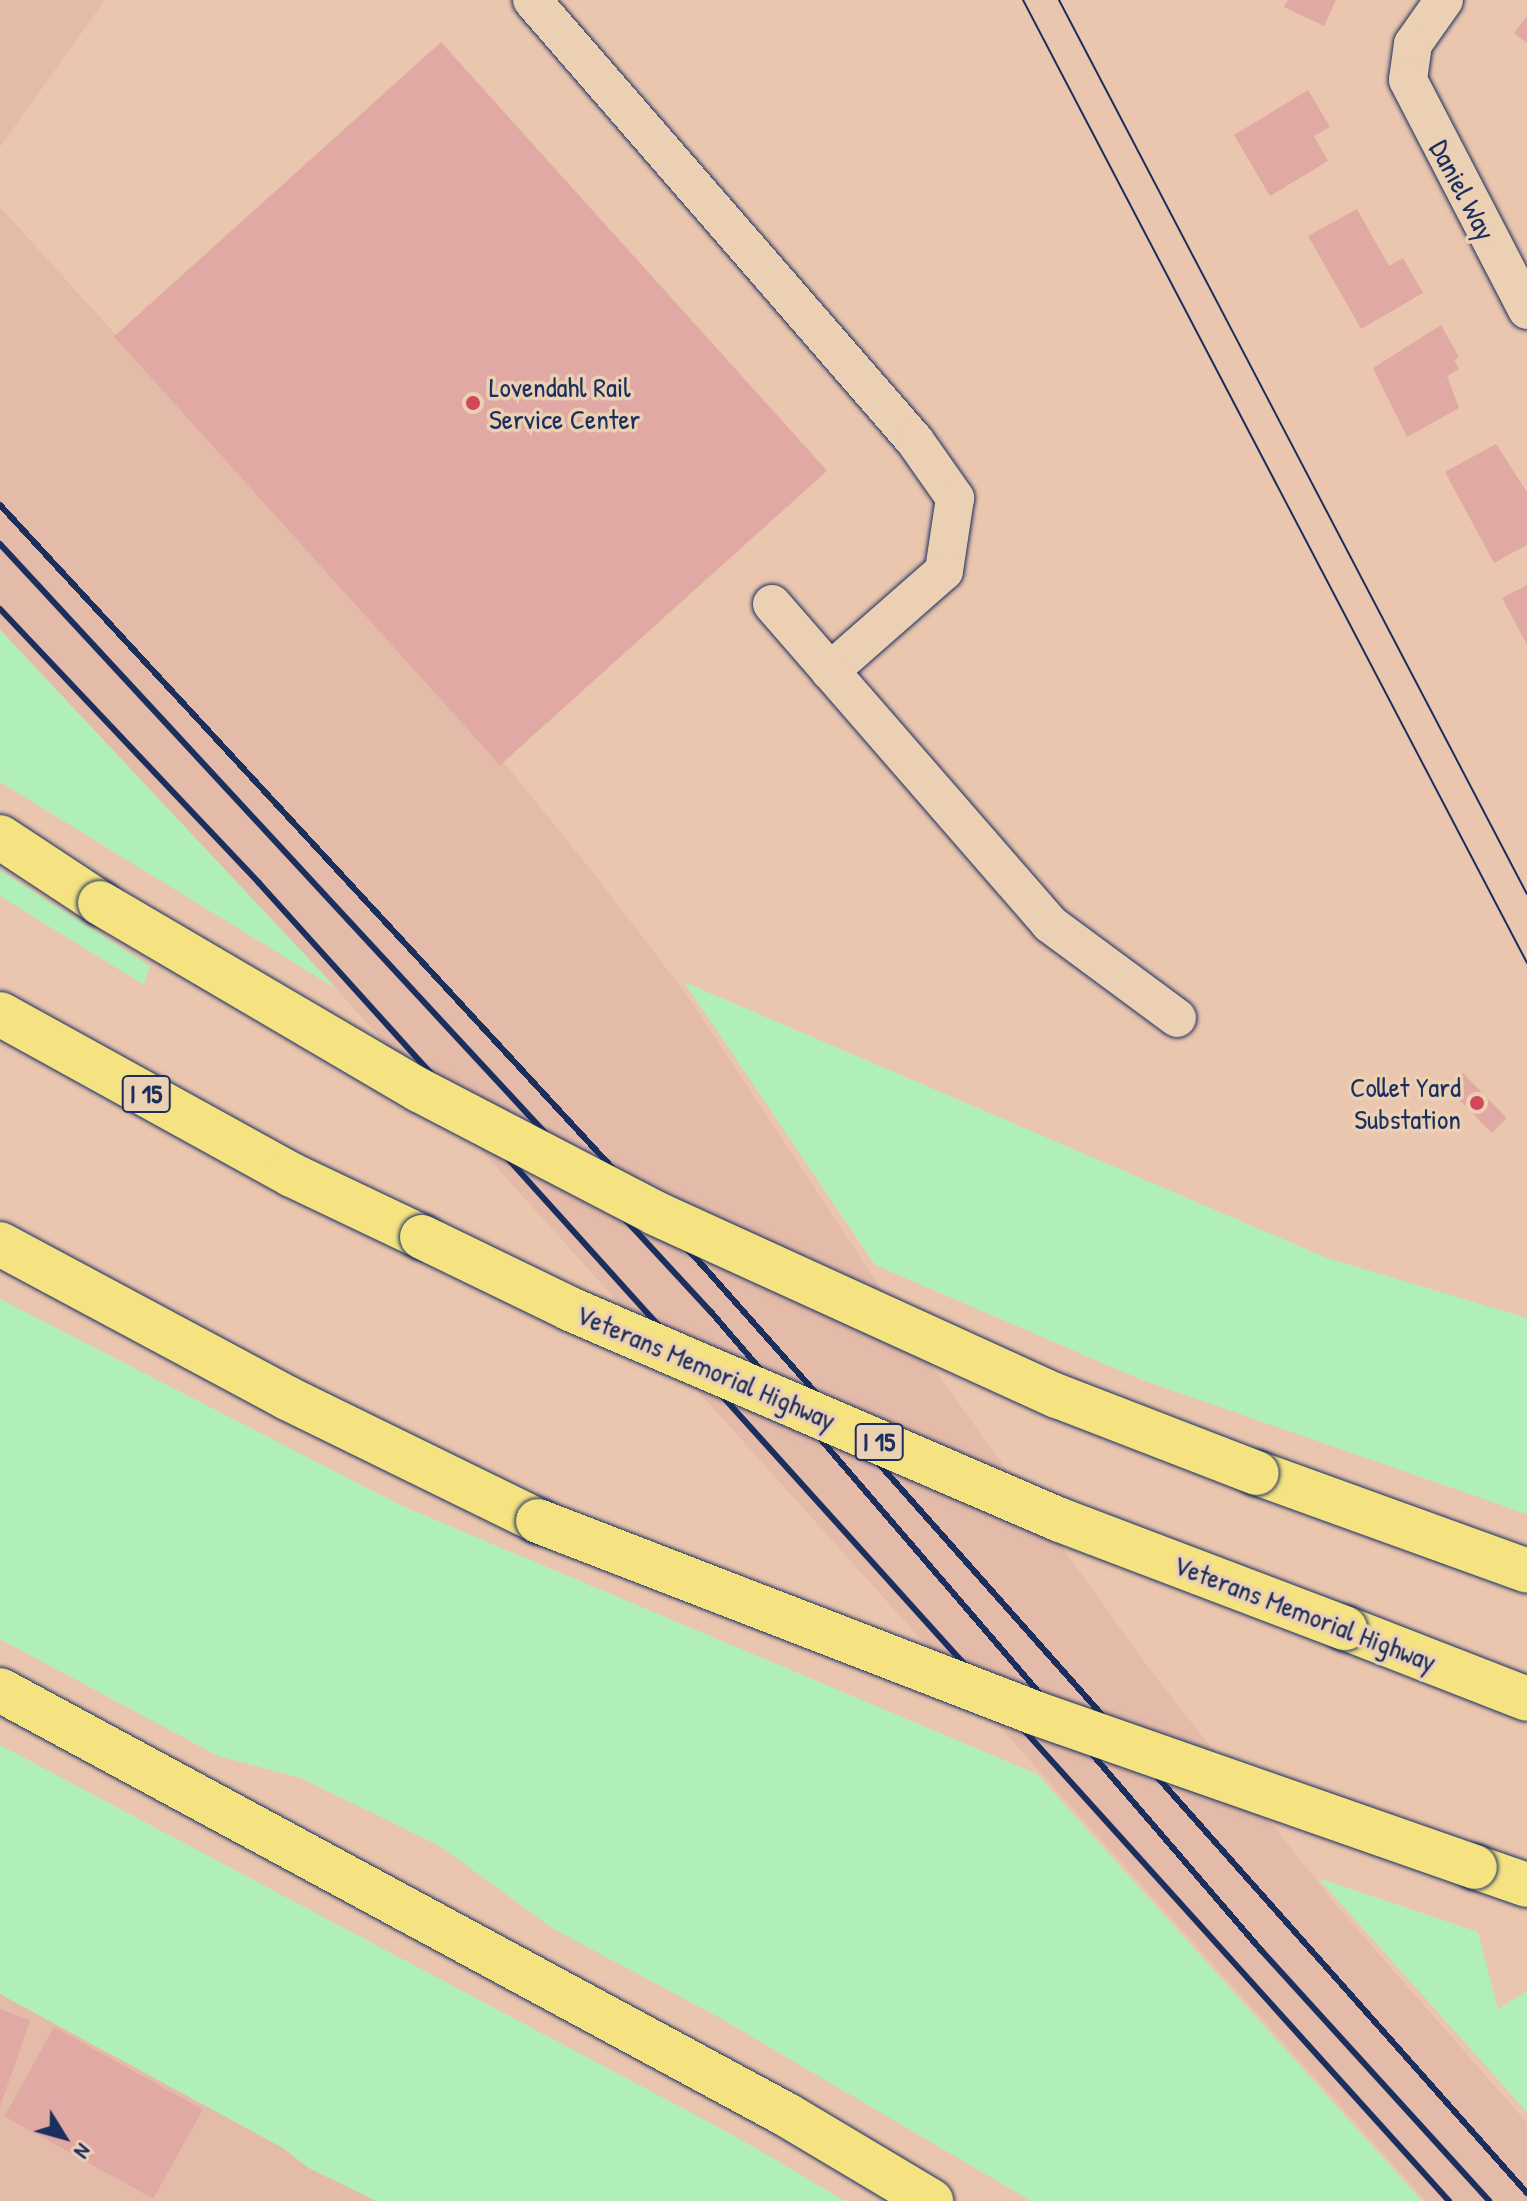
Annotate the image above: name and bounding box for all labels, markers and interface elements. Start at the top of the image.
street label: Daniel Way [1423,134,1503,246]
place label: Lovendahl Rail Service Center [489,370,640,436]
marker: Lovendahl Rail Service Center [464,394,482,412]
place label: Collet Yard Substation [1350,1070,1461,1136]
road number: I 15 [120,1072,172,1116]
marker: Collet Yard Substation [1468,1094,1486,1112]
street label: Veterans Memorial Highway [571,1297,841,1437]
road number: I 15 [853,1420,905,1464]
street label: Veterans Memorial Highway [1169,1547,1441,1679]
north arrow [24,2097,104,2177]
text: N [68,2138,99,2165]

